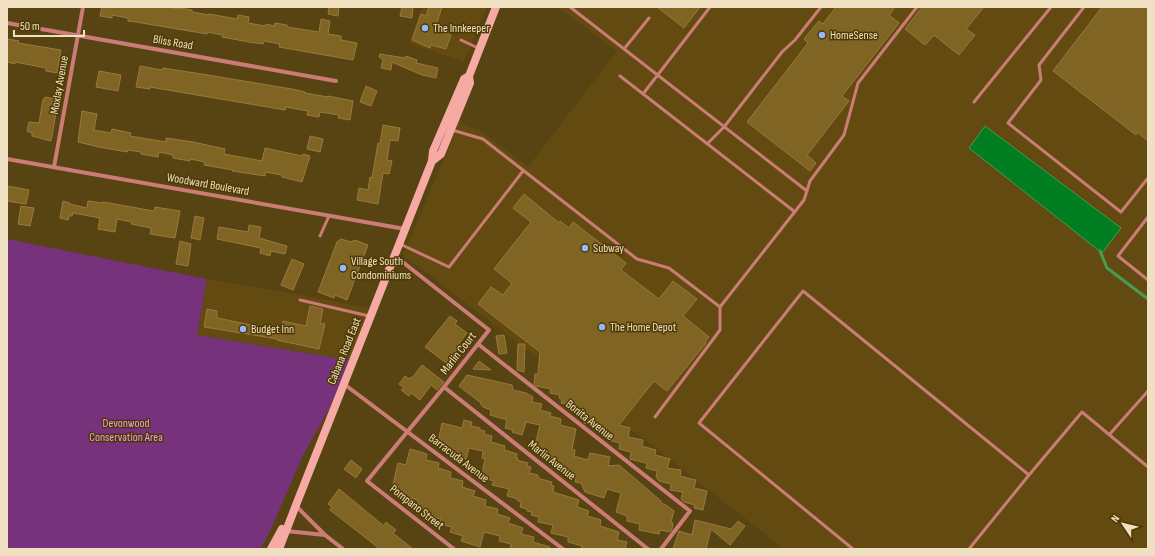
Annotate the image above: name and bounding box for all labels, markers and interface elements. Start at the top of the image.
scale bar [14,12,84,38]
text: 50 m [20,19,40,34]
place label: The Innkeeper [433,21,490,36]
marker: The Innkeeper [420,23,430,33]
place label: HomeSense [830,28,878,43]
marker: HomeSense [817,30,827,40]
street label: Bliss Road [152,32,194,53]
street label: Moxlay Avenue [47,54,72,116]
street label: Woodward Boulevard [165,170,250,199]
place label: Subway [593,241,624,256]
marker: Subway [580,243,590,253]
place label: Village South Condominiums [351,254,411,283]
marker: Village South Condominiums [338,263,348,273]
street label: Cabana Road East [324,315,365,387]
place label: The Home Depot [610,320,677,335]
place label: Budget Inn [251,322,294,337]
marker: The Home Depot [597,322,607,332]
marker: Budget Inn [238,324,248,334]
street label: Marlin Court [437,329,480,378]
street label: Bonita Avenue [563,397,617,444]
park label: Devonwood Conservation Area [89,416,163,445]
street label: Barracuda Avenue [425,431,492,486]
street label: Marlin Avenue [525,437,579,484]
street label: Pompano Street [387,482,447,533]
north arrow [1103,504,1143,544]
text: N [1108,512,1122,525]

